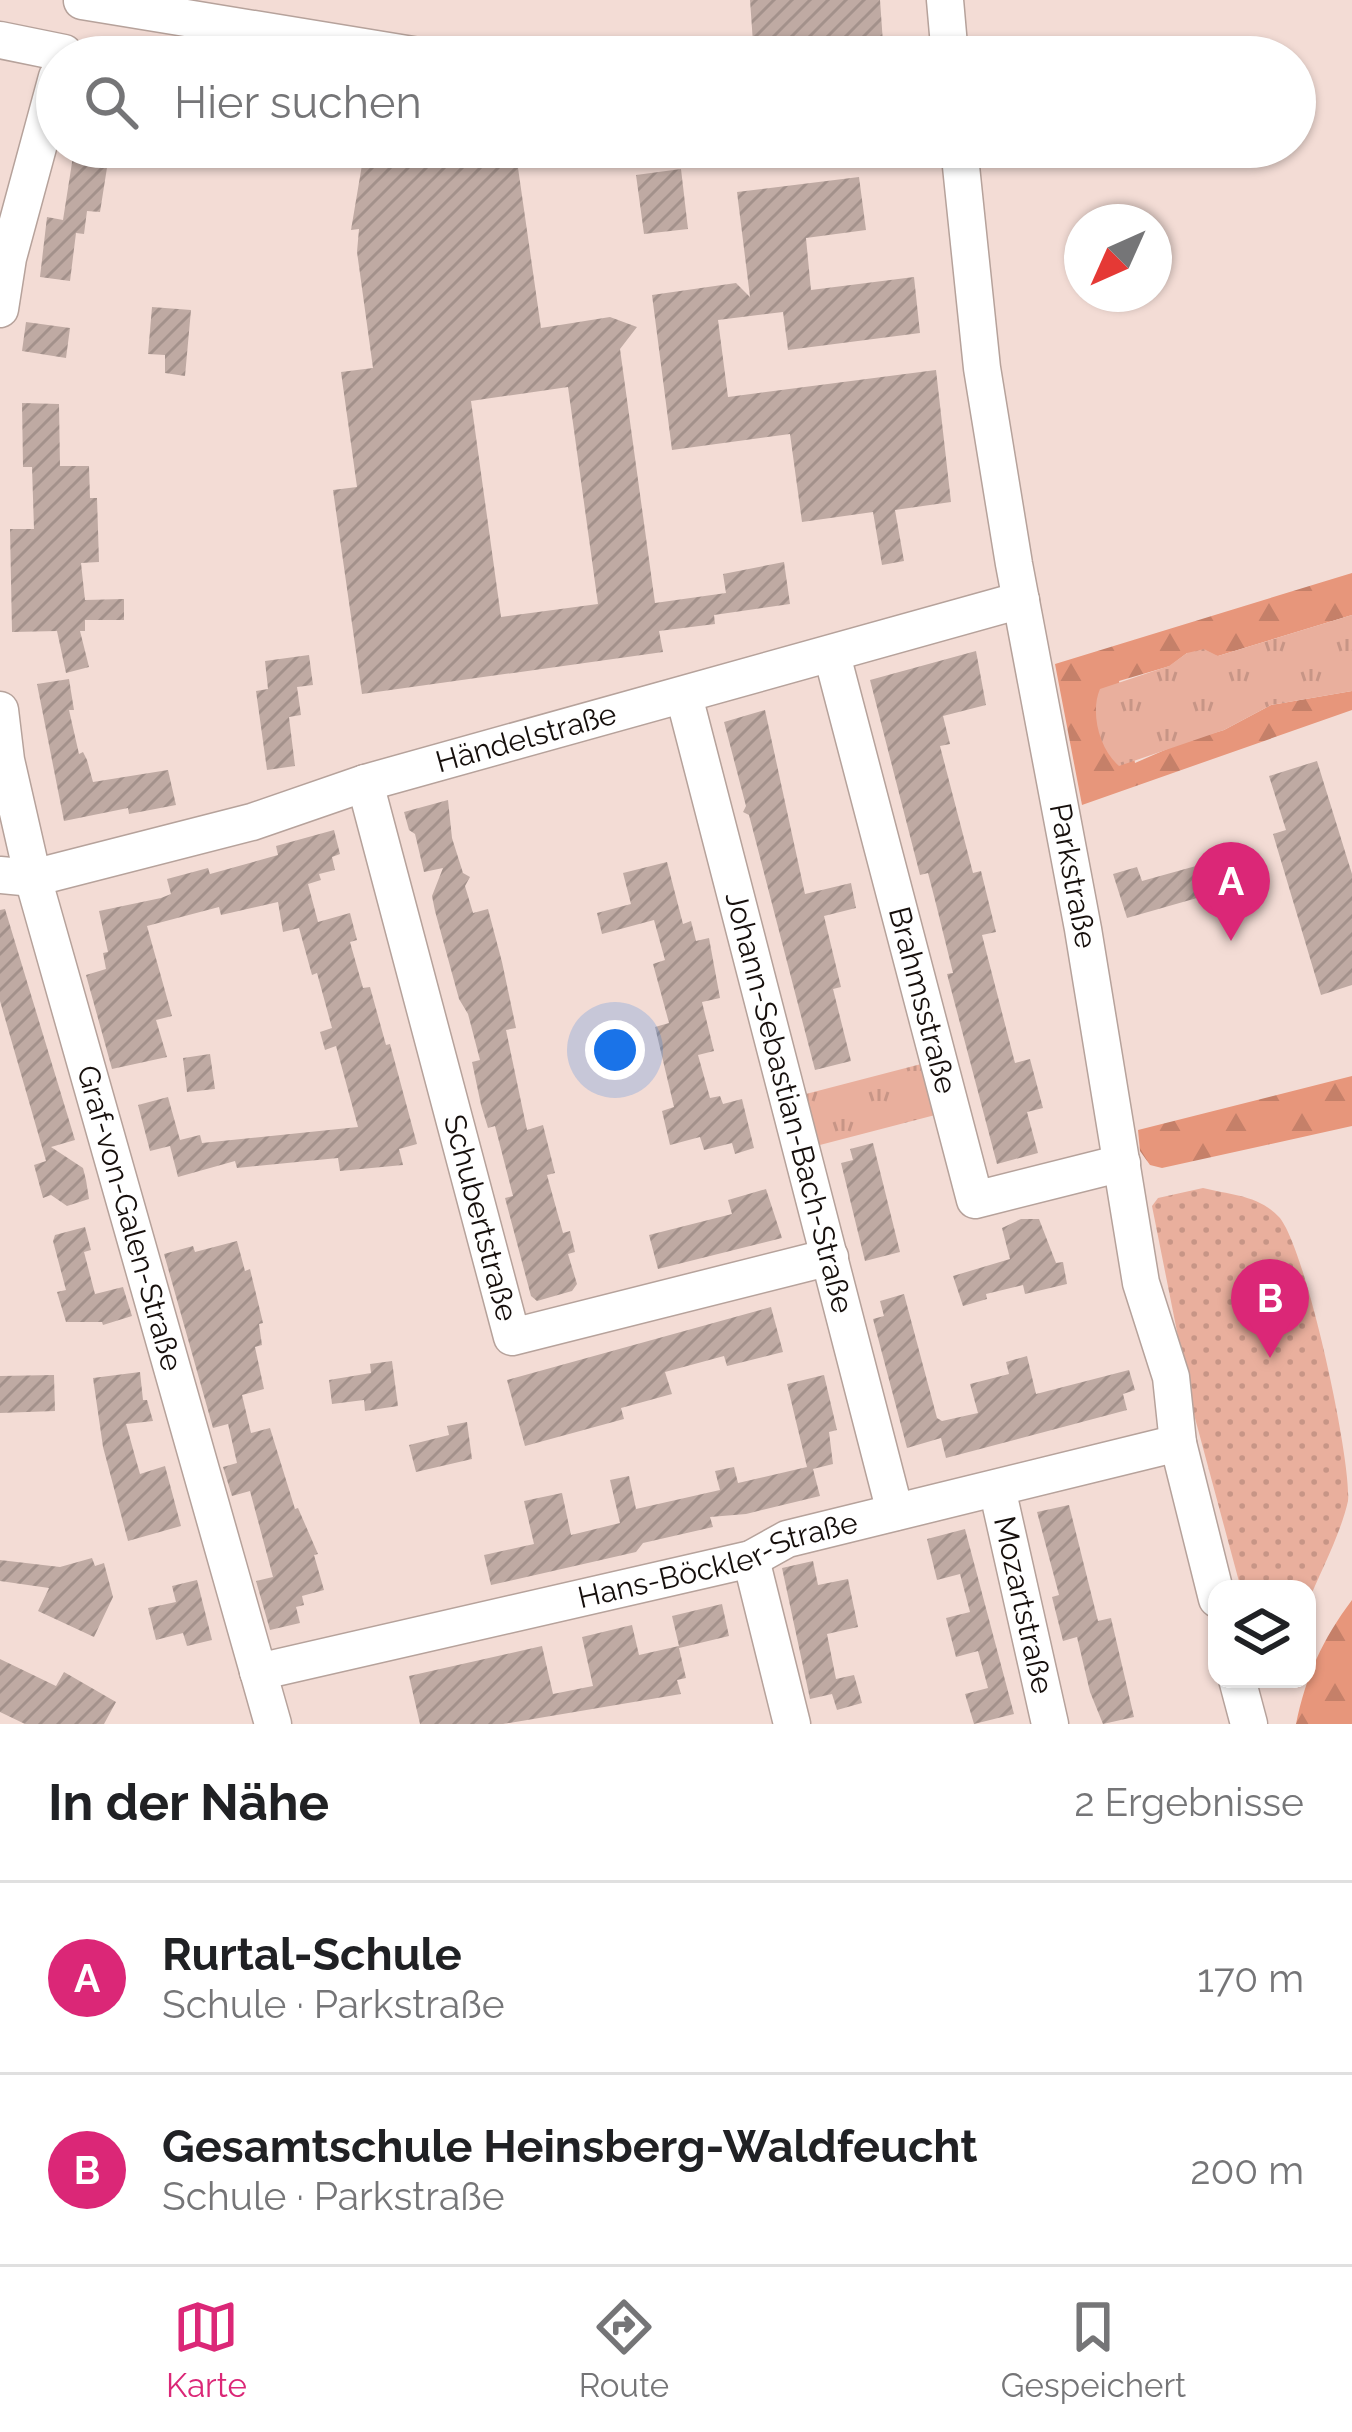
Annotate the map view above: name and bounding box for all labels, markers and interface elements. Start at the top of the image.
search box [36,36,1316,168]
icon: search [78,69,144,135]
text: Hier suchen [174,76,422,129]
north arrow [1064,204,1172,312]
street label: Händelstraße [432,696,620,779]
street label: Parkstraße [1043,800,1104,951]
pin: A [1192,842,1270,941]
street label: Johann-Sebastian-Bach-Straße [718,888,861,1317]
street label: Brahmsstraße [882,903,964,1097]
your location [585,1020,645,1080]
street label: Graf-von-Galen-Straße [70,1061,190,1375]
street label: Schubertstraße [437,1111,525,1325]
pin: B [1231,1259,1309,1358]
street label: Hans-Böckler-Straße [575,1504,861,1615]
street label: Mozartstraße [987,1513,1061,1697]
map controls [1208,1580,1316,1688]
button: layers [1208,1580,1316,1688]
text: In der Nähe [48,1772,329,1832]
text: 2 Ergebnisse [1074,1779,1304,1825]
text: Rurtal-Schule [162,1928,462,1981]
text: A [74,1955,100,2001]
text: 170 m [1197,1955,1304,2001]
text: Schule · Parkstraße [162,1981,505,2027]
text: Gesamtschule Heinsberg-Waldfeucht [162,2120,978,2173]
text: B [74,2147,100,2193]
text: 200 m [1190,2147,1304,2193]
text: Schule · Parkstraße [162,2173,505,2219]
tab: Karte [166,2294,247,2405]
tab: Route [579,2294,669,2405]
tab: Gespeichert [1001,2294,1186,2405]

